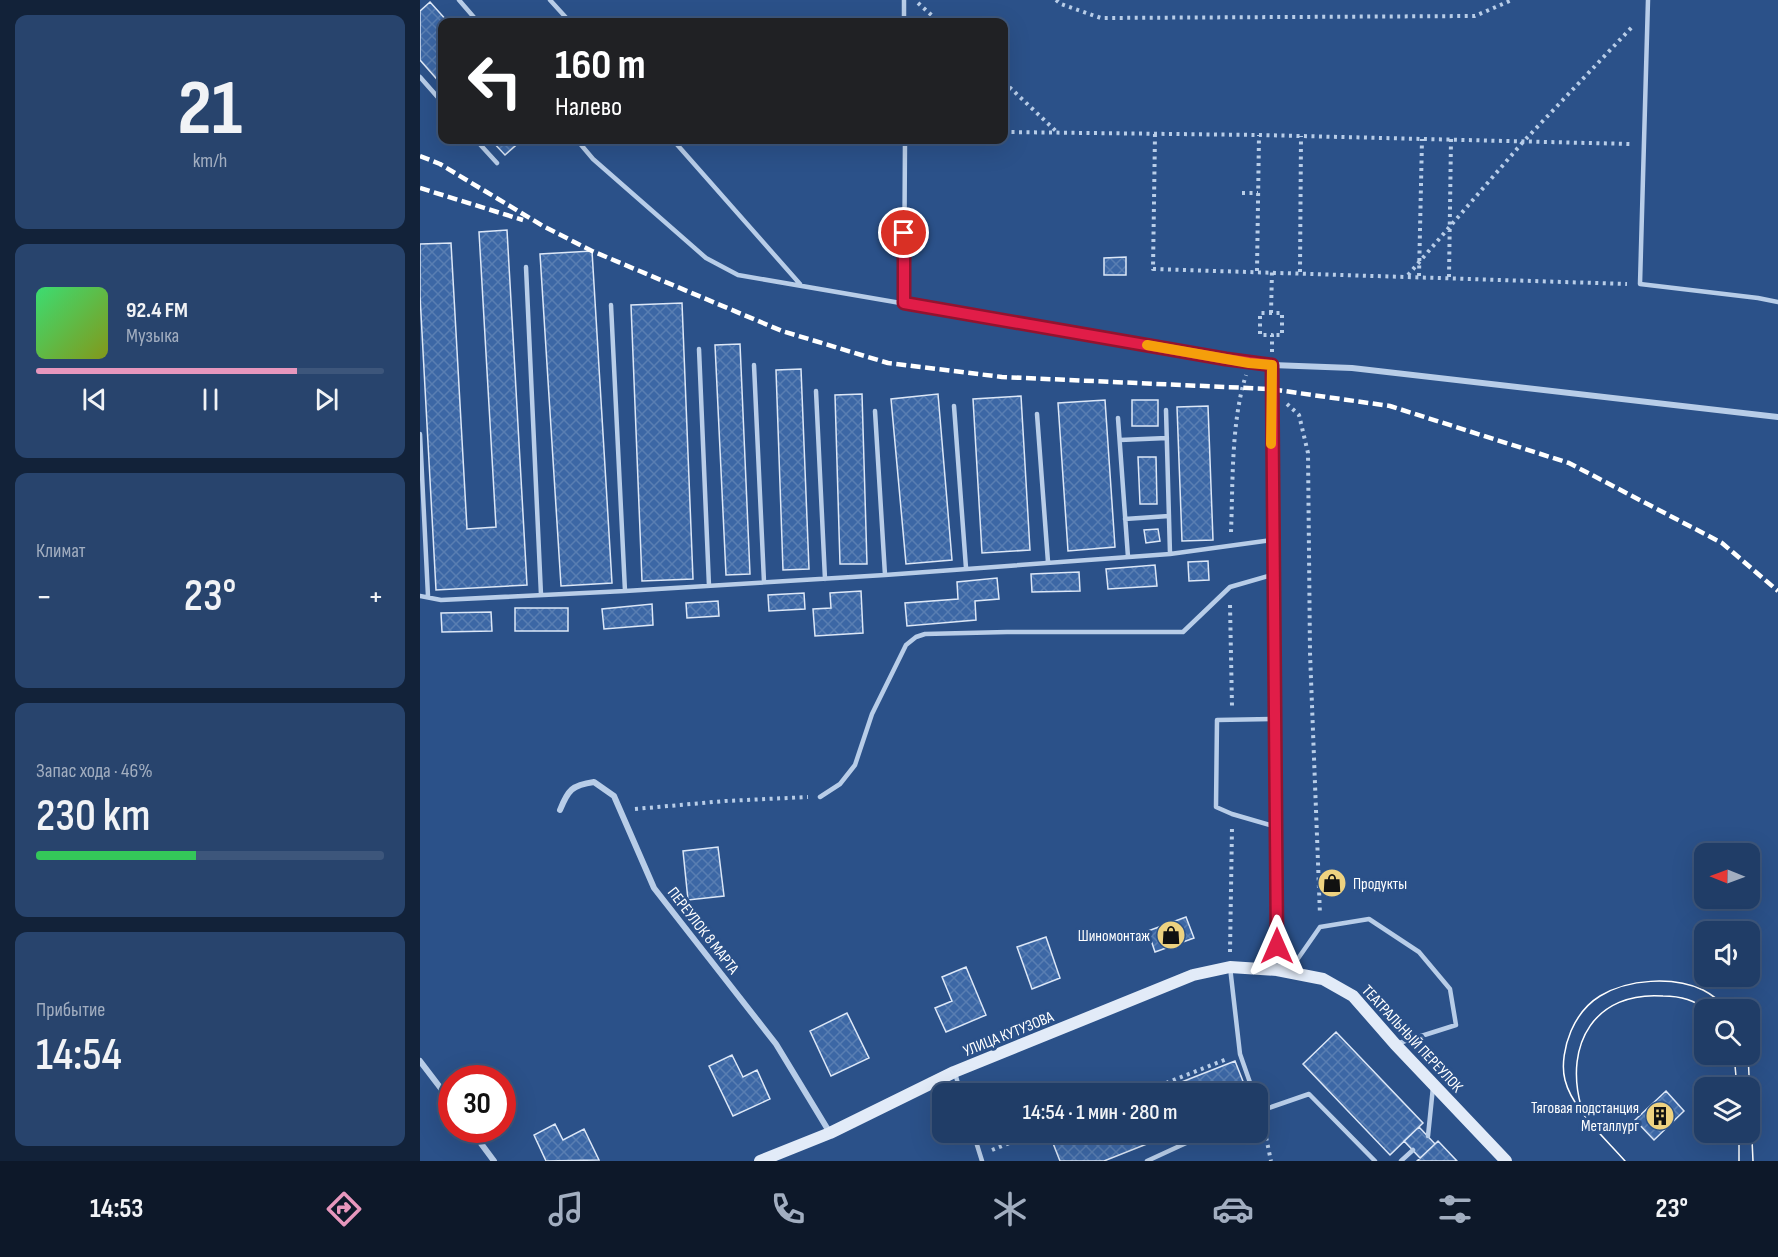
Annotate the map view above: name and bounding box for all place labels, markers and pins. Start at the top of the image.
pin [878,207,929,258]
shop icon: Продукты [1316,867,1348,899]
place label: Продукты [1353,875,1407,894]
shop icon: Шиномонтаж [1155,919,1187,951]
place label: Шиномонтаж [1078,927,1150,946]
place label: Тяговая подстанция Металлург [1531,1099,1639,1136]
building icon: Тяговая подстанция Металлург [1644,1100,1676,1132]

